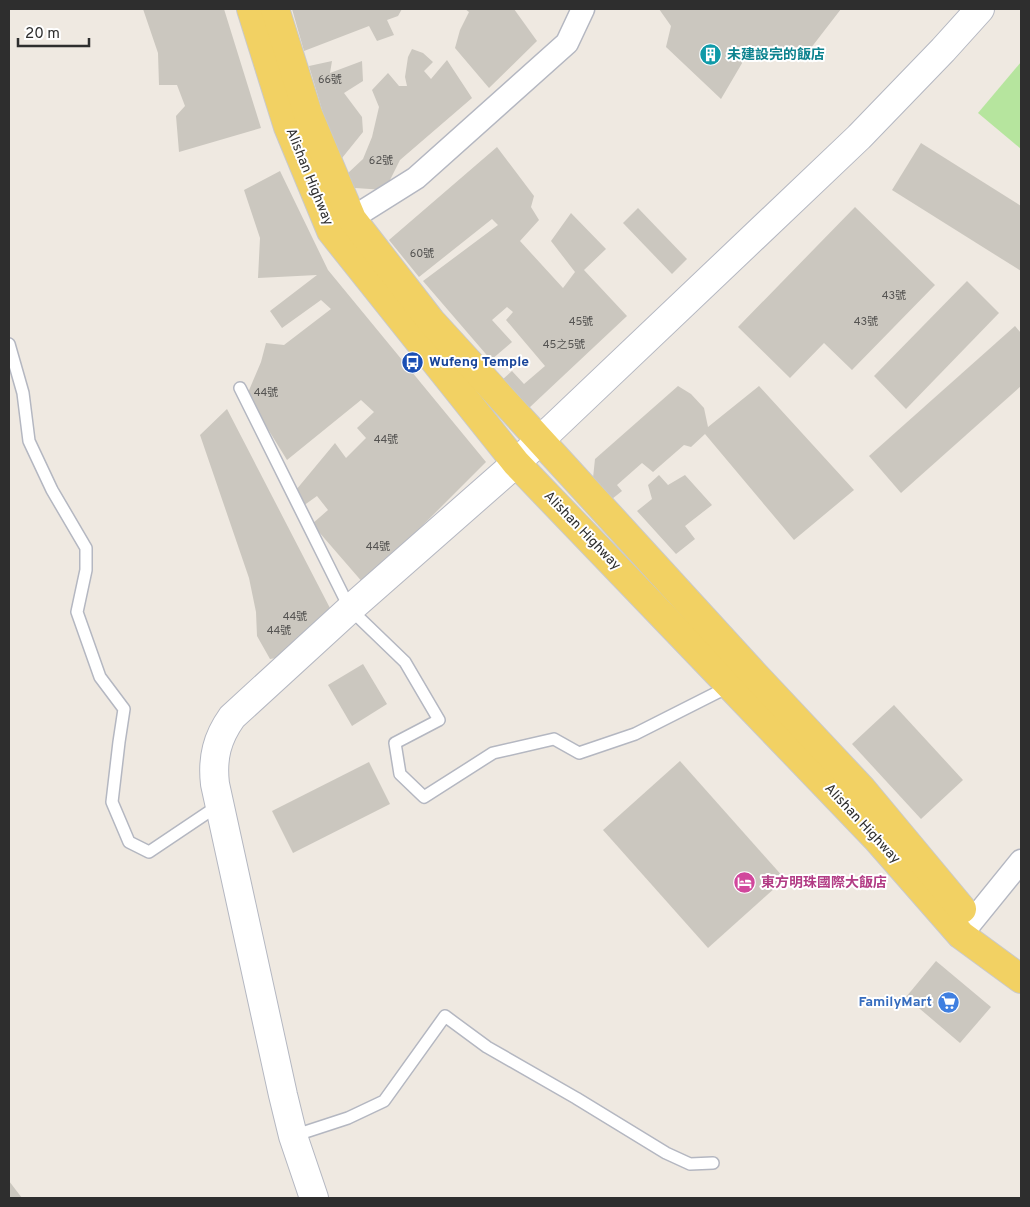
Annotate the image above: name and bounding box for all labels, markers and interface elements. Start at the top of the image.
scale bar [18,15,89,47]
text: 20 m [25,25,60,44]
building icon: 未建設完的飯店 [699,43,723,67]
place label: 未建設完的飯店 [727,46,825,64]
house number: 66號 [318,73,342,87]
street label: Alishan Highway [282,126,336,228]
house number: 62號 [369,154,393,168]
house number: 60號 [410,247,434,261]
house number: 43號 [882,289,906,303]
house number: 45號 [569,315,593,329]
house number: 43號 [854,315,878,329]
house number: 45之5號 [543,338,585,352]
bus stop icon: Wufeng Temple [401,350,425,374]
place label: Wufeng Temple [429,354,529,371]
house number: 44號 [254,386,278,400]
house number: 44號 [374,433,398,447]
street label: Alishan Highway [540,488,624,574]
house number: 44號 [366,540,390,554]
house number: 44號 [283,610,307,624]
house number: 44號 [267,624,291,638]
street label: Alishan Highway [820,780,904,868]
hotel icon: 東方明珠國際大飯店 [733,871,757,895]
place label: 東方明珠國際大飯店 [761,874,887,892]
supermarket icon: FamilyMart [936,990,960,1014]
place label: FamilyMart [858,994,932,1011]

